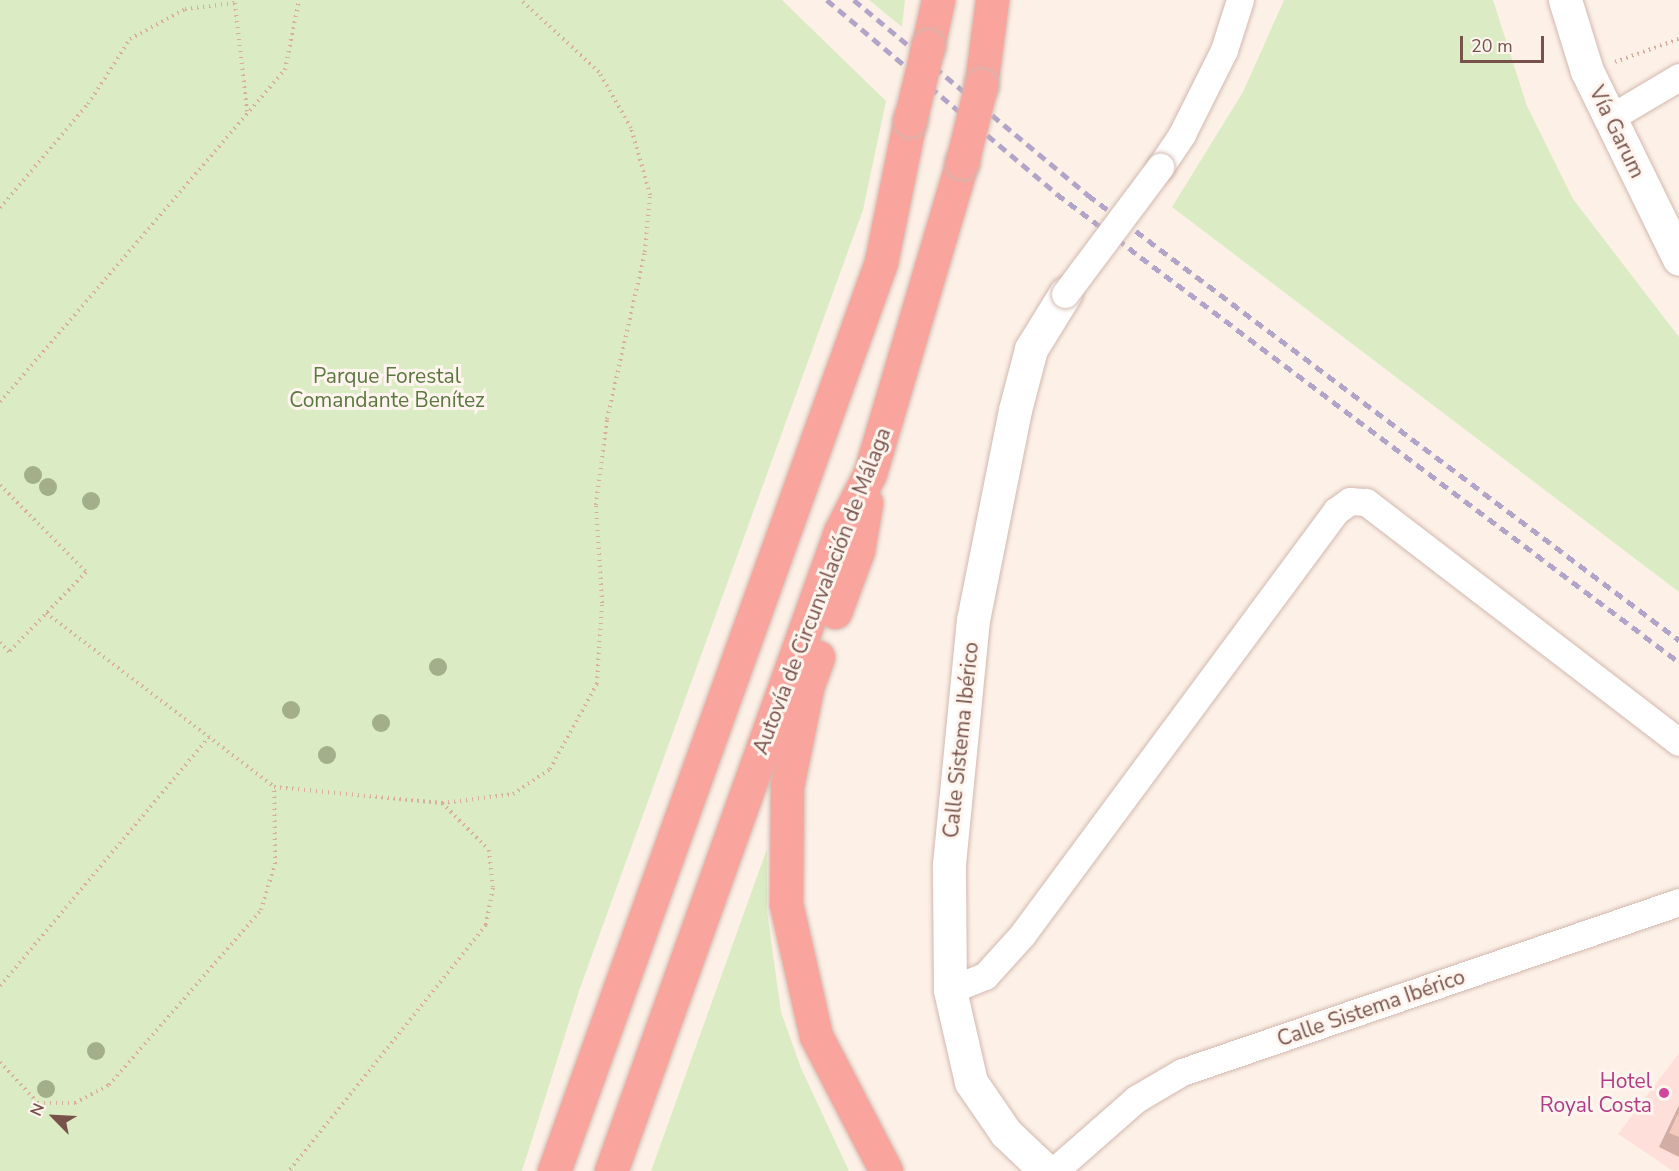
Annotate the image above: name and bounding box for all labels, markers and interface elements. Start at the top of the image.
scale bar [1463,24,1547,62]
text: 20 m [1471,34,1513,58]
street label: Vía Garum [1584,82,1650,182]
park label: Parque Forestal Comandante Benítez [289,363,485,413]
street label: Autovía de Circunvalación de Málaga [748,424,896,758]
street label: Calle Sistema Ibérico [938,641,984,839]
street label: Calle Sistema Ibérico [1274,964,1468,1052]
place label: Hotel Royal Costa [1540,1068,1652,1118]
marker: Hotel Royal Costa [1657,1086,1671,1100]
north arrow [24,1087,84,1147]
text: N [25,1100,50,1120]

